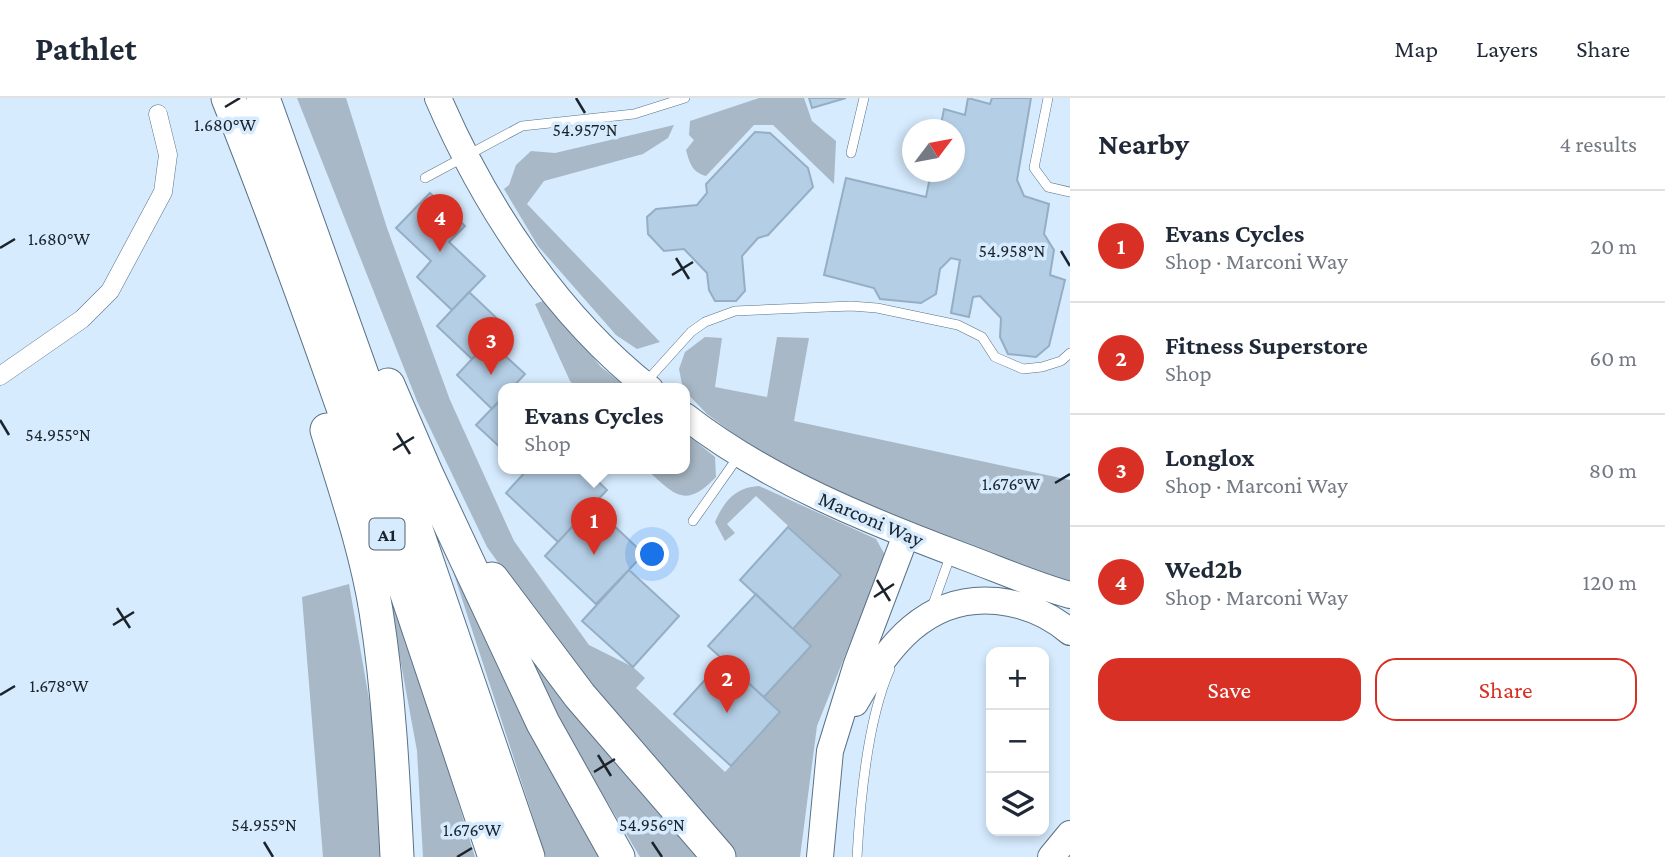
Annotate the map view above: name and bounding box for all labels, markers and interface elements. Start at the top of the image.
text: Pathlet [35,30,137,67]
text: Map [1394,35,1438,62]
text: Layers [1476,35,1538,62]
text: Share [1576,35,1630,62]
text: 1.680°W [194,115,256,135]
north arrow [902,119,965,182]
text: 54.957°N [552,120,618,140]
text: Nearby [1098,127,1189,160]
text: 4 results [1559,131,1637,157]
pin: 4 [417,194,463,252]
text: Evans Cycles [1165,219,1304,248]
text: 1.680°W [28,229,90,249]
text: 1 [1117,233,1125,259]
text: 20 m [1590,233,1637,259]
text: 54.958°N [979,241,1046,261]
text: Shop · Marconi Way [1165,248,1348,274]
pin: 3 [468,317,514,375]
text: Fitness Superstore [1165,331,1368,360]
text: 2 [1115,345,1127,371]
text: 60 m [1590,345,1637,371]
text: Shop [1165,360,1212,386]
popup [498,383,690,474]
text: Evans Cycles [524,401,664,430]
text: 54.955°N [25,425,91,445]
text: Shop [524,430,571,456]
text: Longlox [1165,443,1254,472]
text: 3 [1115,457,1127,483]
text: 80 m [1589,457,1637,483]
text: Shop · Marconi Way [1165,472,1348,498]
text: 1.676°W [982,474,1040,494]
street label: Marconi Way [815,486,927,552]
pin: 1 [571,497,617,555]
road number: A1 [370,518,404,550]
your location [635,537,669,571]
text: Wed2b [1165,555,1242,584]
text: 4 [1115,569,1127,595]
text: 120 m [1583,569,1637,595]
text: Shop · Marconi Way [1165,584,1348,610]
map controls [986,647,1049,836]
button: + [986,647,1049,710]
pin: 2 [704,655,750,713]
button: Save [1098,658,1361,721]
button: Share [1375,658,1637,721]
text: 1.678°W [29,676,89,696]
button: − [986,710,1049,773]
button: layers [986,773,1049,836]
text: 54.955°N [231,815,297,835]
text: 54.956°N [619,815,685,835]
text: 1.676°W [443,820,501,840]

